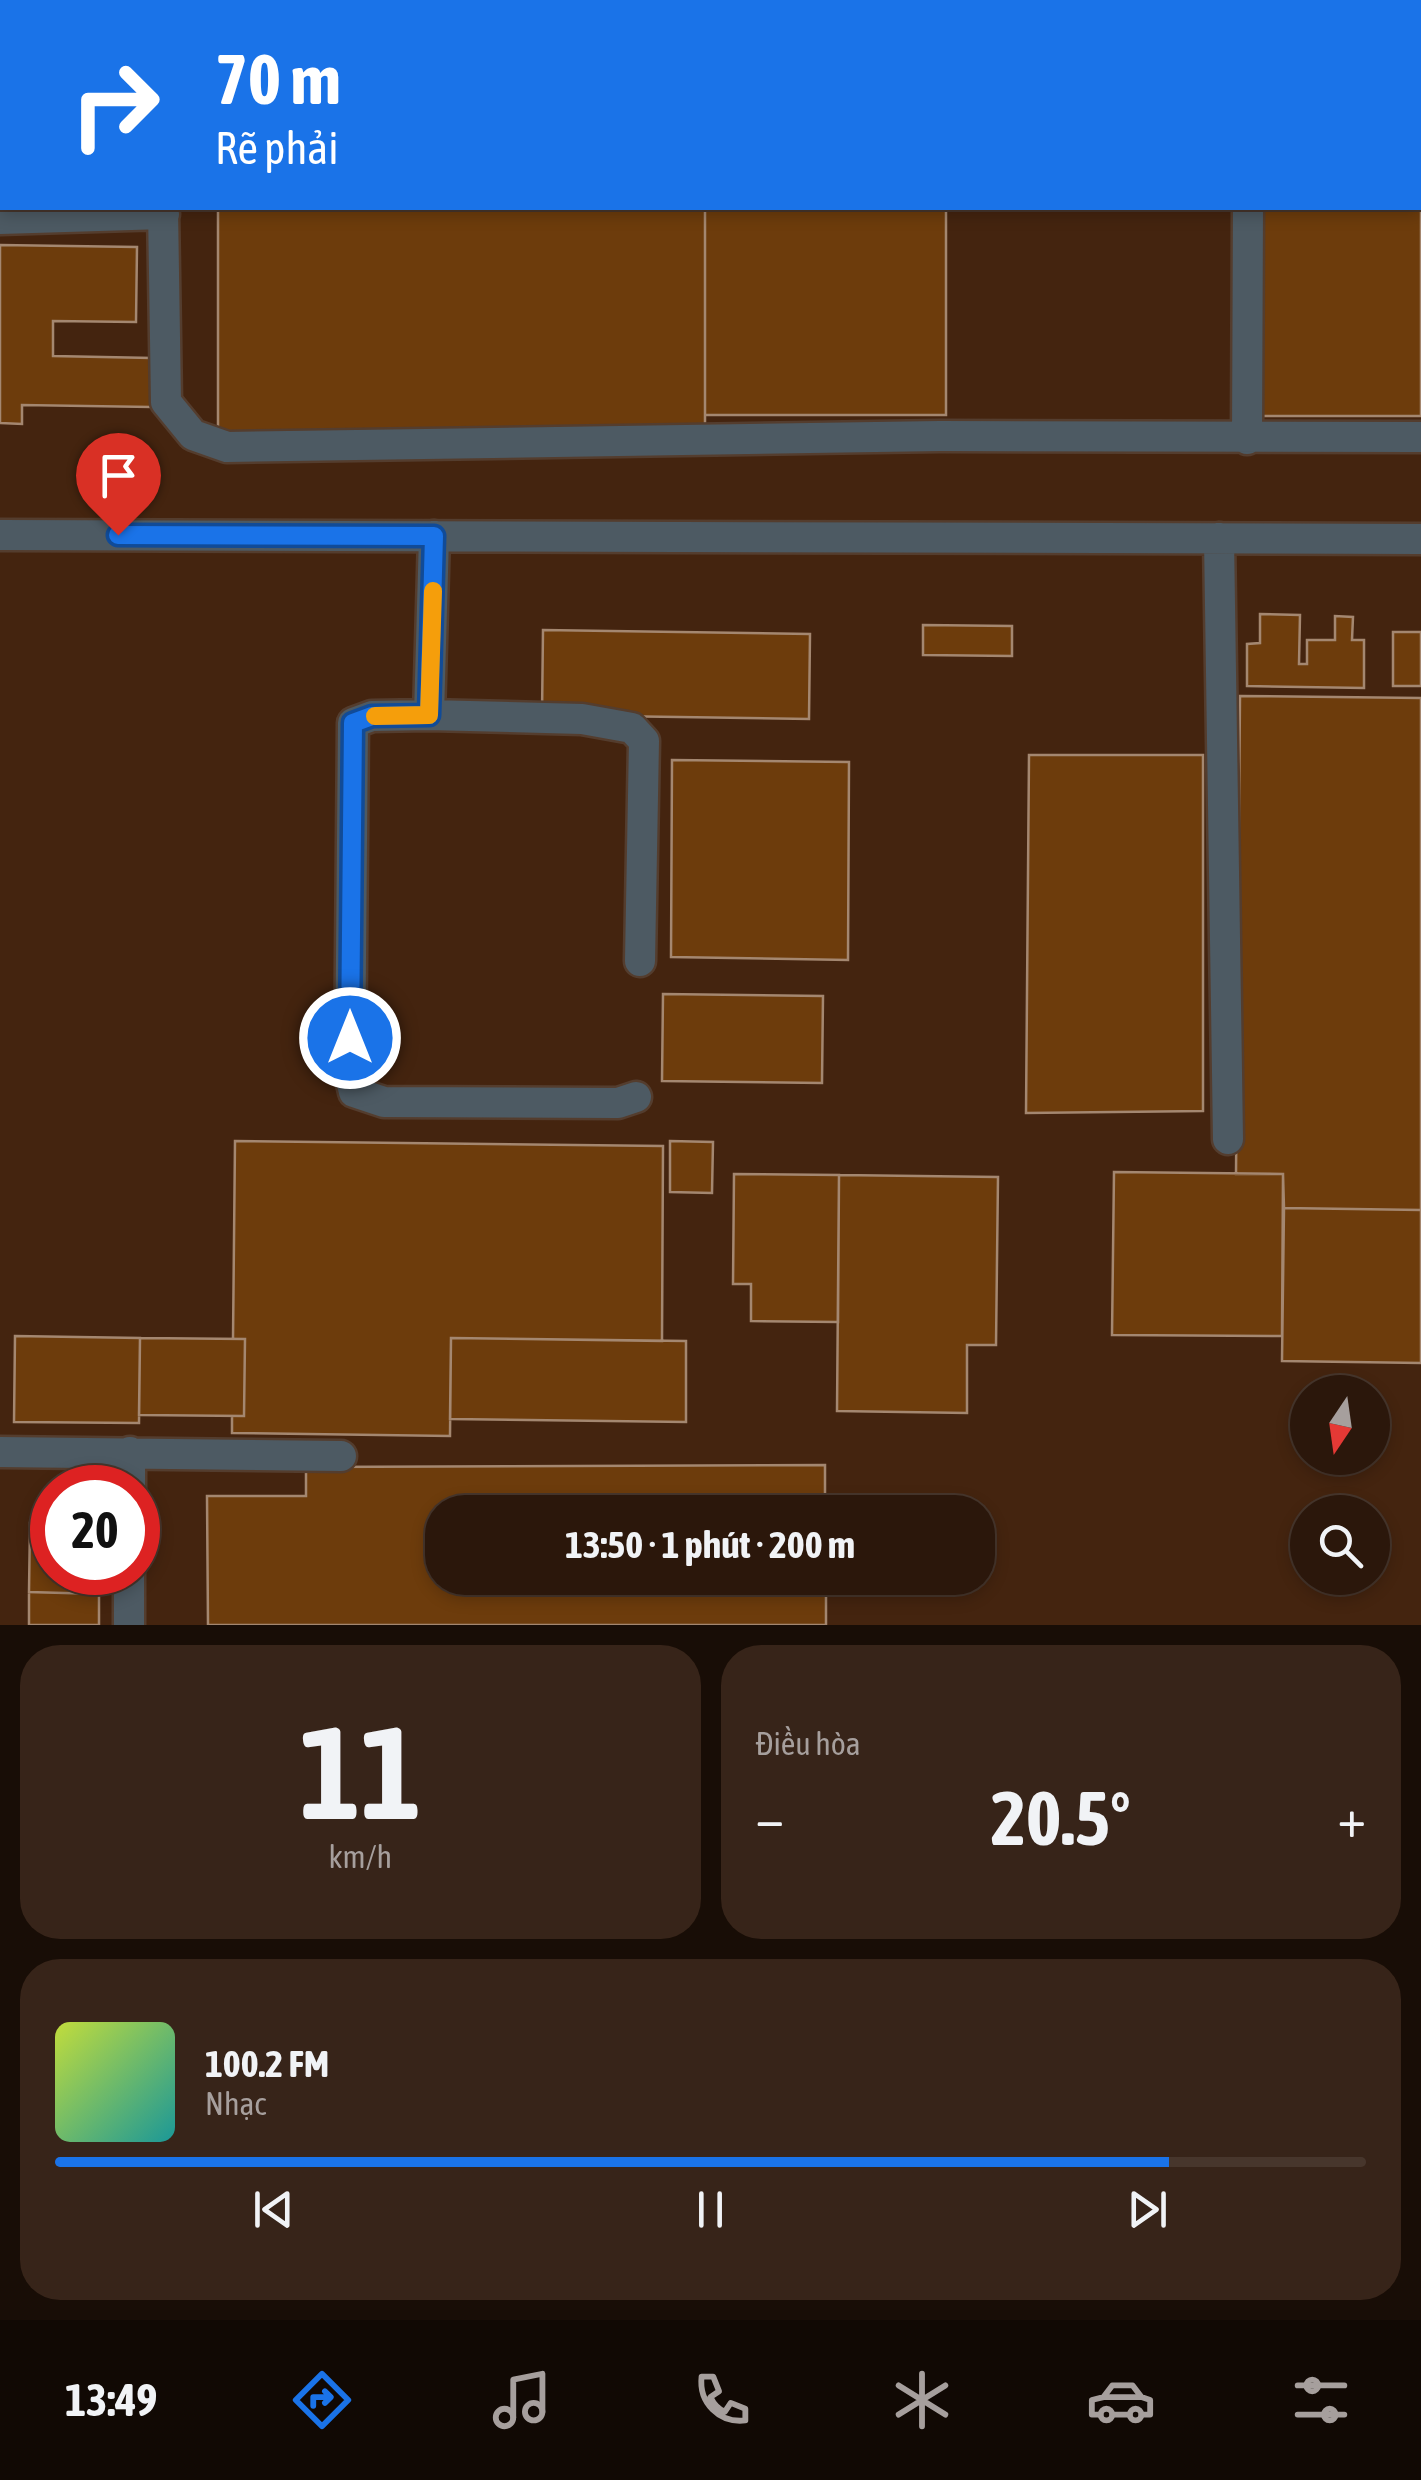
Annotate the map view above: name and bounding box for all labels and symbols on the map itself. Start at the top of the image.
pin [76,433,161,536]
position arrow [298,986,402,1090]
north arrow [1290,1375,1390,1475]
speed limit sign: 20 [30,1465,160,1595]

